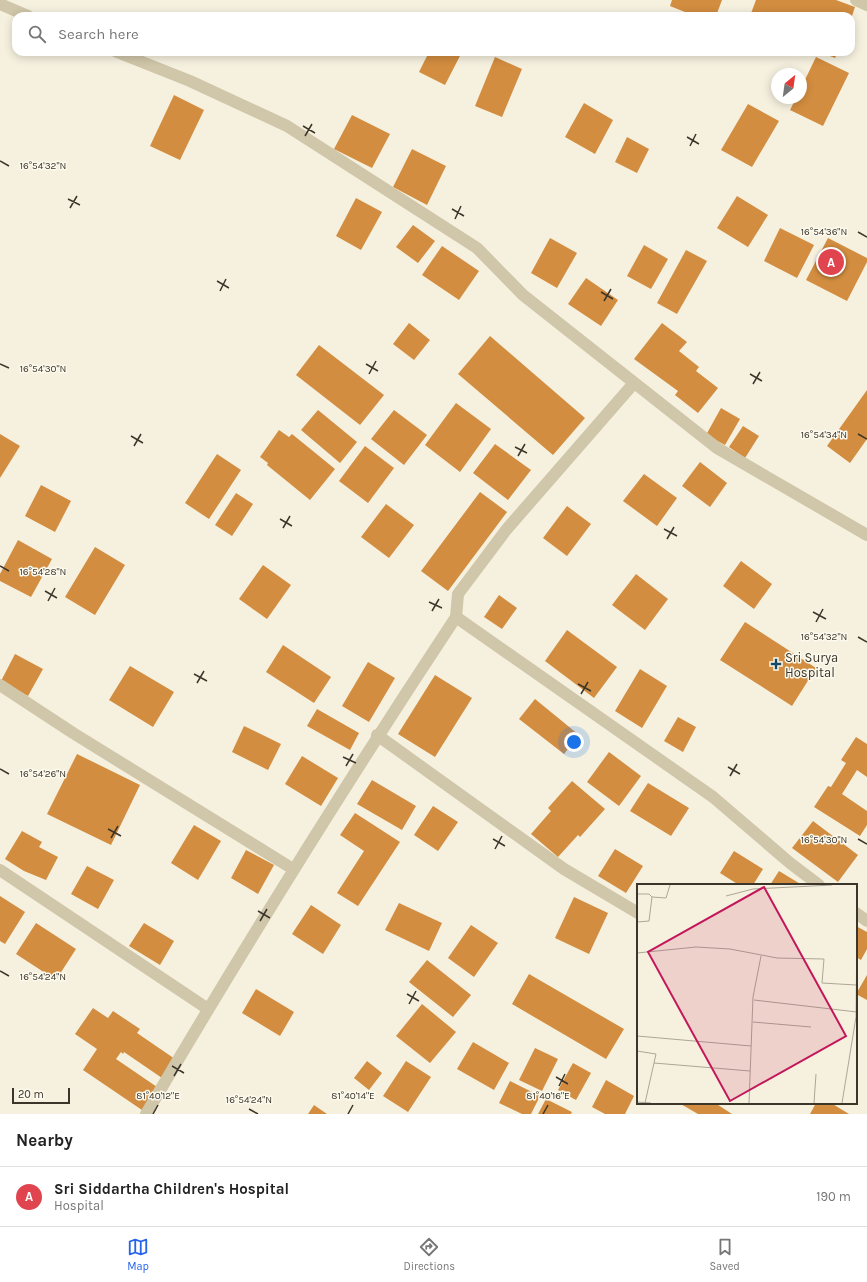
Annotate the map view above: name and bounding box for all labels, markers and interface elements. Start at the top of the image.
search box [12,12,855,56]
icon: search [26,23,48,45]
text: Search here [58,25,139,43]
north arrow [771,68,807,104]
text: 16°54'32"N [20,160,66,172]
text: 16°54'36"N [801,226,847,238]
pin: A [818,247,844,277]
text: 16°54'30"N [20,363,66,375]
text: 16°54'34"N [801,429,847,441]
text: 16°54'28"N [20,566,66,578]
text: 16°54'32"N [801,631,847,643]
place label: Sri Surya Hospital [785,650,838,680]
marker: Sri Surya Hospital [770,658,782,670]
your location [564,732,584,752]
text: 16°54'26"N [20,768,66,780]
text: 16°54'30"N [801,834,847,846]
inset map [637,884,857,1104]
text: 16°54'24"N [20,971,66,983]
scale bar [12,1086,70,1105]
text: 20 m [18,1088,44,1101]
text: 81°40'12"E [136,1090,180,1102]
text: 81°40'14"E [331,1090,375,1102]
text: 81°40'16"E [526,1090,570,1102]
text: 16°54'24"N [226,1094,272,1106]
text: Nearby [16,1130,73,1150]
text: Sri Siddartha Children's Hospital [54,1180,289,1198]
text: A [25,1189,33,1204]
text: 190 m [816,1189,851,1204]
text: Hospital [54,1198,104,1213]
tab: Map [127,1236,149,1273]
tab: Directions [403,1236,455,1273]
tab: Saved [709,1236,740,1273]

